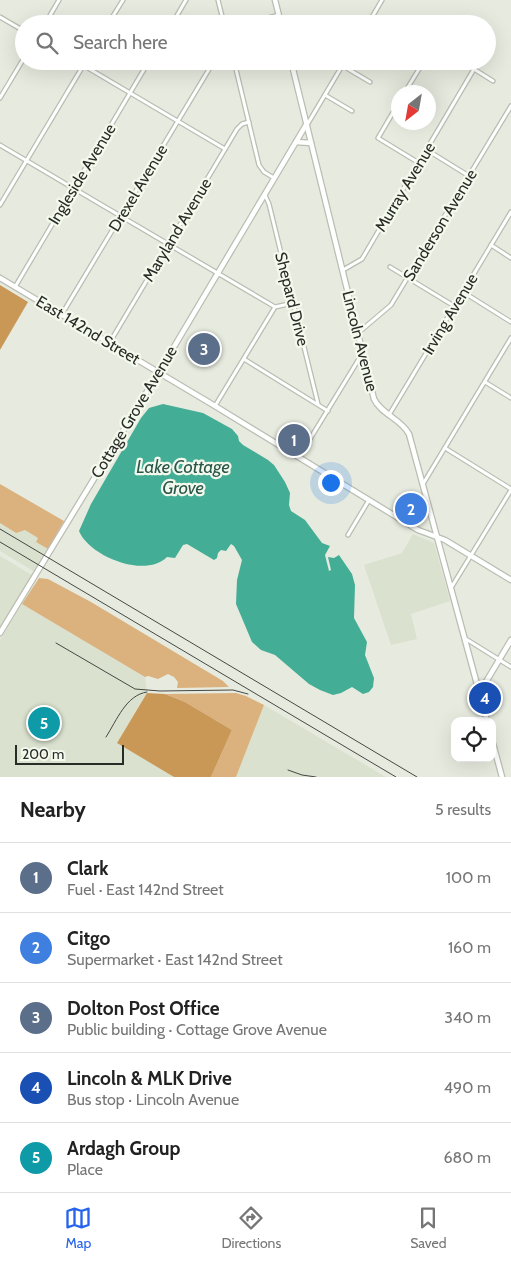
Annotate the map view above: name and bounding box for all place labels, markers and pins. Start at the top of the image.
pin: 3 [188,330,220,368]
pin: 1 [278,421,310,459]
pin: 2 [395,490,427,528]
pin: 4 [469,679,501,717]
pin: 5 [28,704,60,742]

